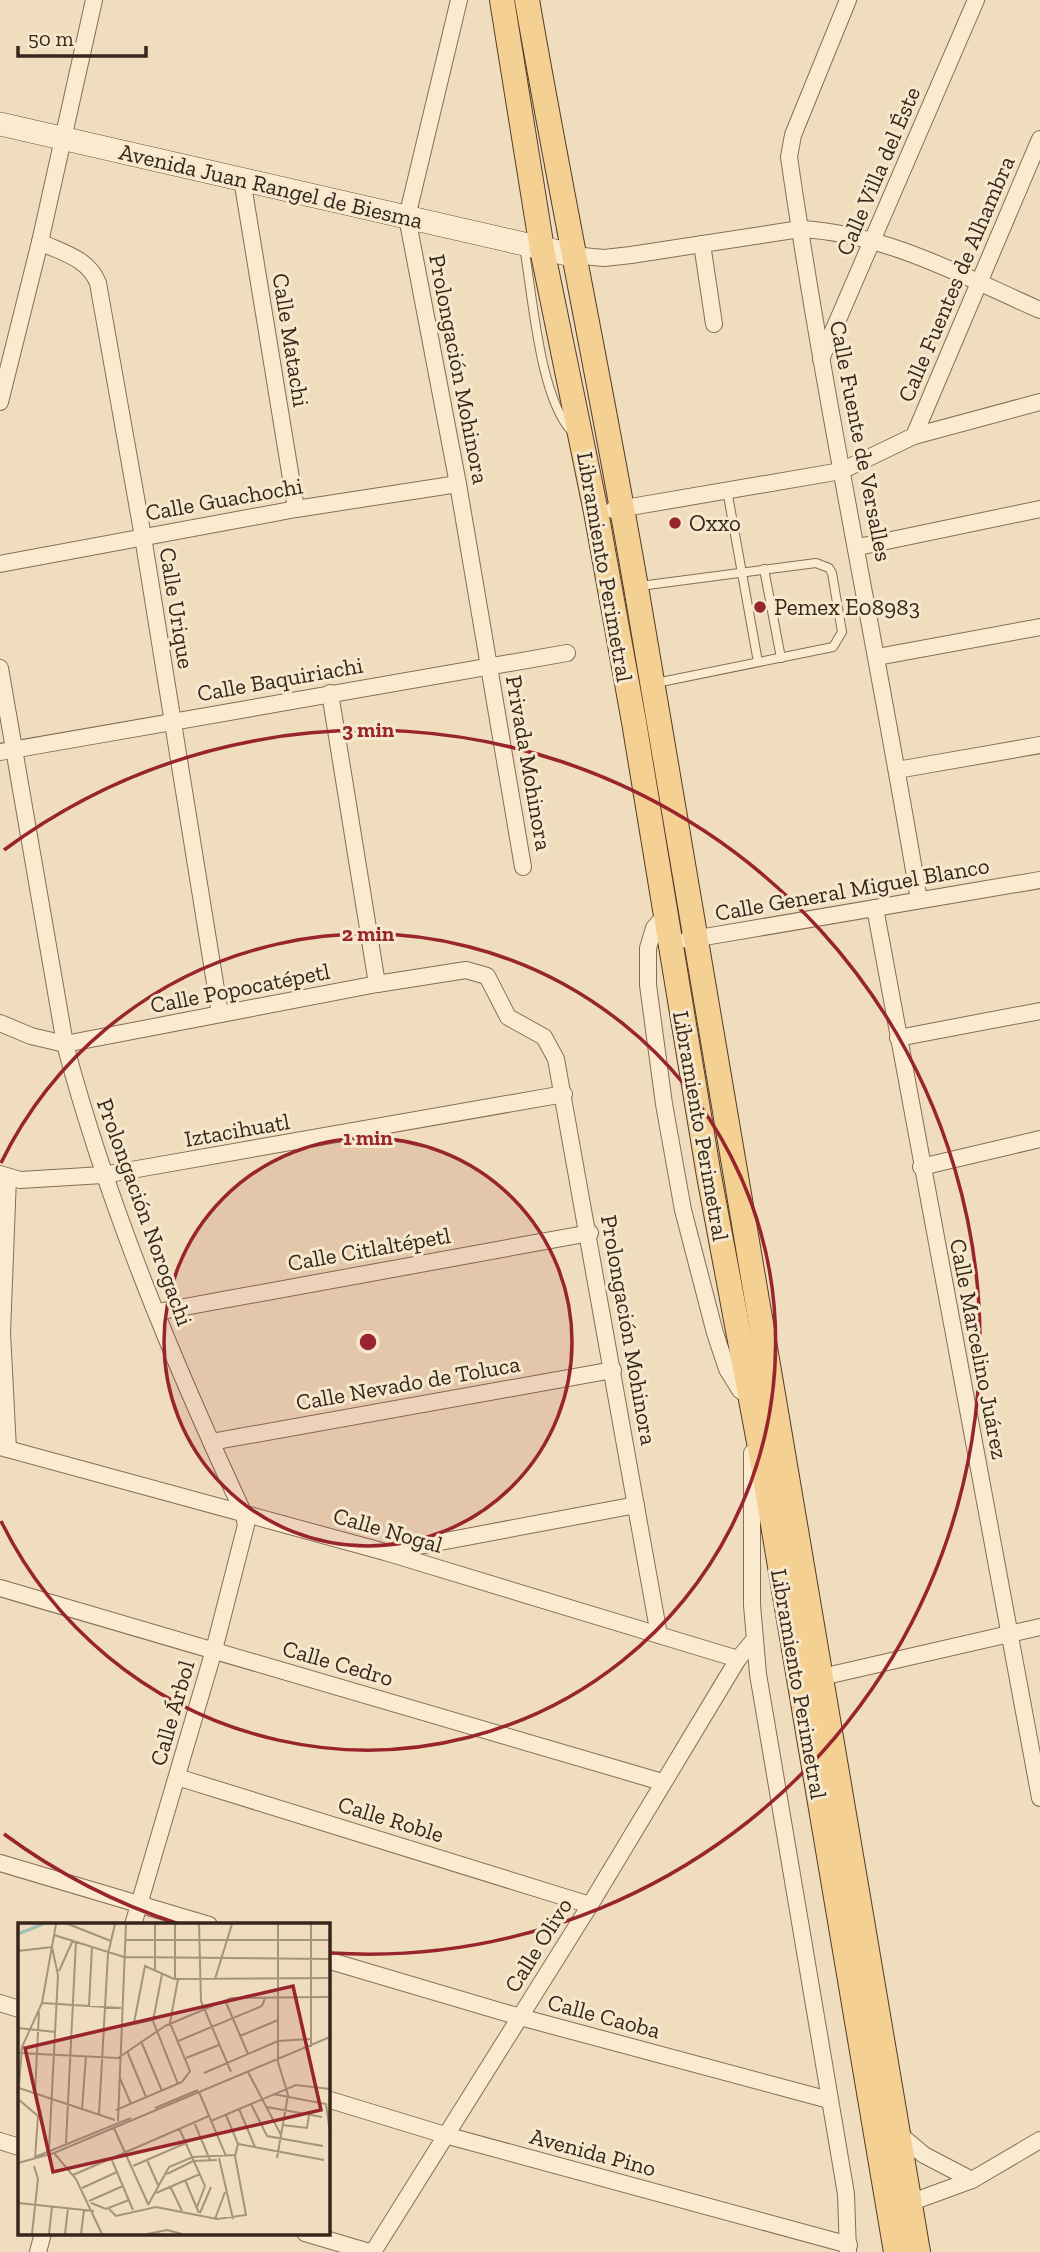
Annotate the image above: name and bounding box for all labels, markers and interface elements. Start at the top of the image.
scale bar [18,14,145,58]
text: 50 m [28,26,74,51]
street label: Calle Villa del Éste [830,82,926,260]
street label: Avenida Juan Rangel de Biesma [117,137,425,235]
street label: Calle Fuentes de Alhambra [891,152,1021,406]
street label: Prolongación Mohinora [423,252,495,486]
street label: Calle Matachi [267,271,315,409]
street label: Calle Fuente de Versalles [824,318,898,564]
street label: Libramiento Perimetral [571,450,639,684]
street label: Calle Guachochi [143,471,305,527]
place label: Oxxo [689,509,741,537]
marker: Oxxo [667,515,683,531]
street label: Calle Urique [154,545,200,671]
place label: Pemex E08983 [774,593,920,621]
marker: Pemex E08983 [752,599,768,615]
street label: Calle Baquiriachi [195,651,365,707]
street label: Privada Mohinora [500,673,558,853]
text: 3 min [342,717,395,742]
street label: Calle General Miguel Blanco [713,851,991,927]
text: 2 min [342,921,395,946]
street label: Calle Popocatépetl [148,957,332,1019]
street label: Libramiento Perimetral [667,1009,735,1243]
street label: Prolongación Norogachi [91,1094,199,1330]
street label: Iztacihuatl [182,1107,292,1153]
text: 1 min [343,1125,393,1150]
street label: Prolongación Mohinora [595,1213,663,1447]
street label: Calle Citlaltépetl [285,1221,453,1277]
street label: Calle Marcelino Juárez [944,1236,1014,1462]
centre of rings [356,1330,380,1354]
street label: Calle Nevado de Toluca [294,1349,522,1417]
street label: Calle Nogal [330,1501,446,1559]
street label: Libramiento Perimetral [765,1567,833,1801]
street label: Calle Cedro [279,1634,397,1692]
street label: Calle Árbol [144,1657,200,1769]
street label: Calle Roble [335,1790,447,1848]
street label: Calle Olivo [498,1893,578,1997]
inset map [18,1923,329,2234]
street label: Calle Caoba [545,1988,663,2044]
street label: Avenida Pino [527,2122,659,2182]

